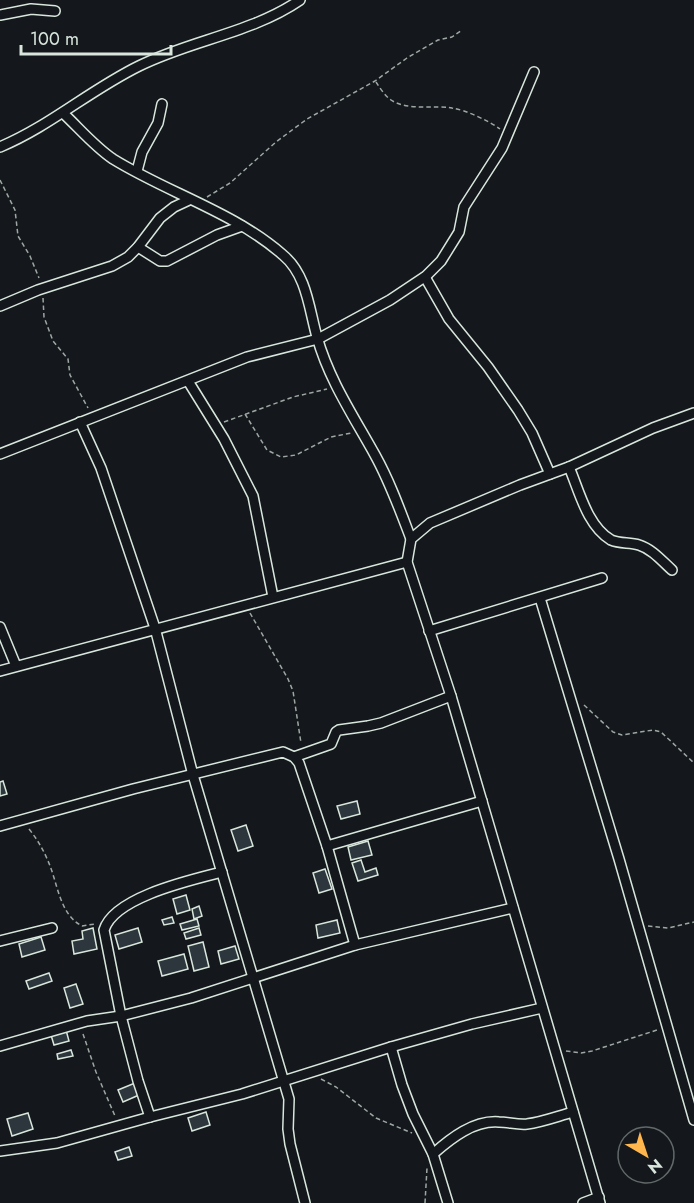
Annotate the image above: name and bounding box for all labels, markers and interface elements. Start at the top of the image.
scale bar [21,18,171,56]
text: 100 m [30,26,79,52]
north arrow [616,1125,676,1185]
text: N [643,1153,667,1179]

